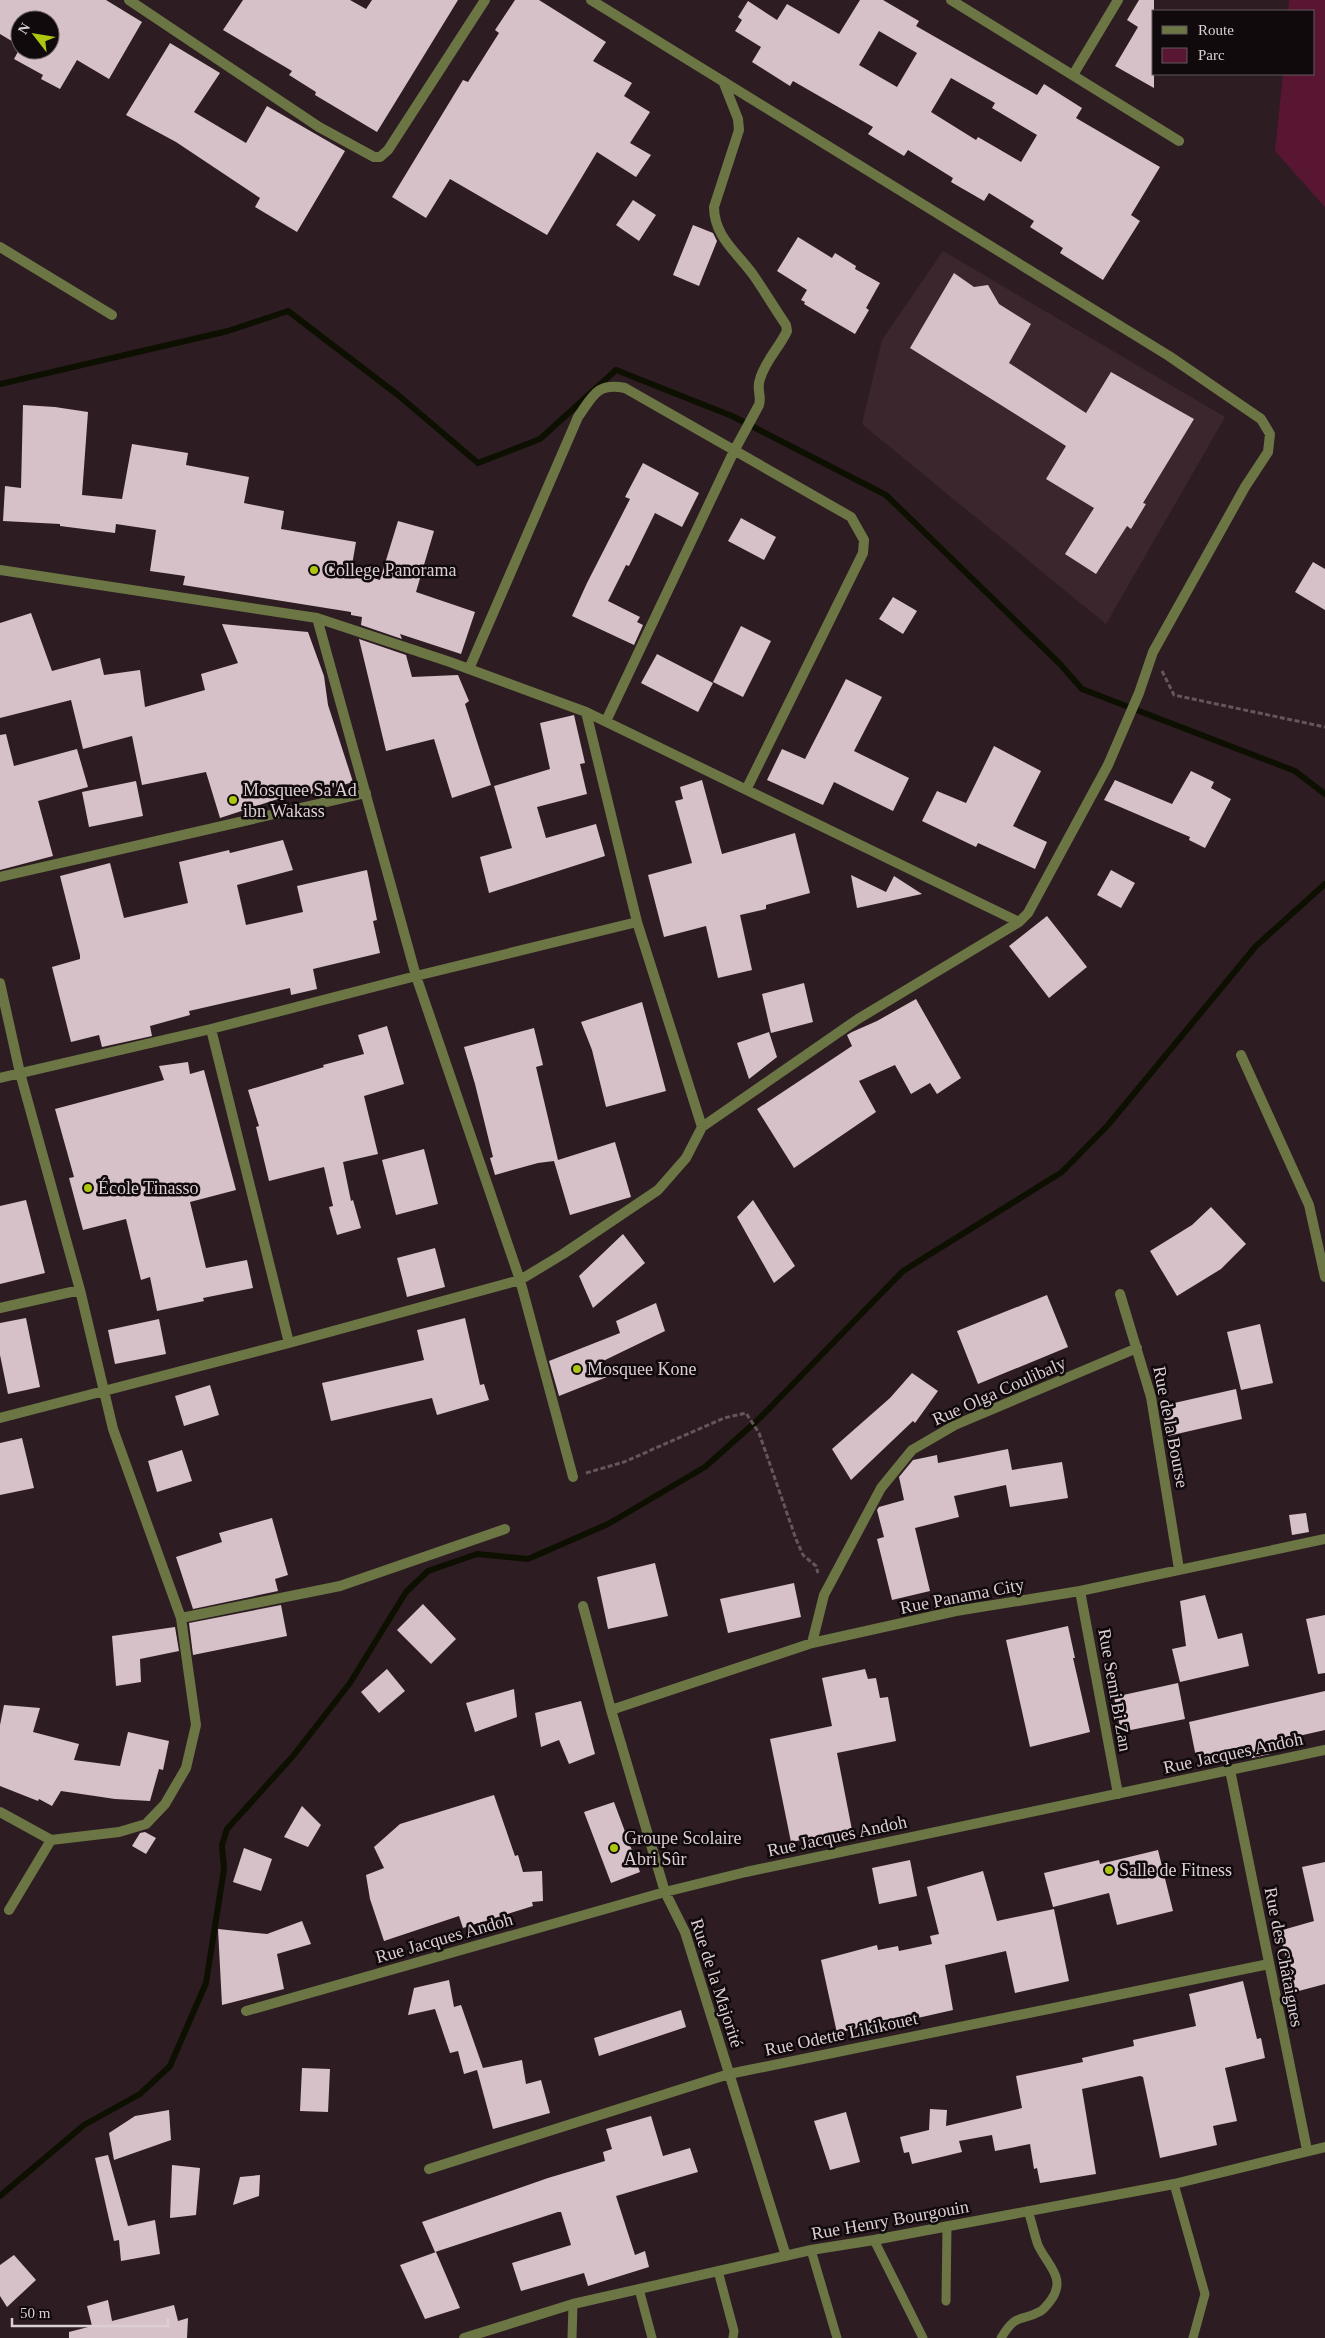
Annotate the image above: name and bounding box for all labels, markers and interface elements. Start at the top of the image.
north arrow [10,10,60,60]
legend [1152,10,1315,75]
text: N [15,20,33,37]
text: Route [1198,22,1234,38]
text: Parc [1198,47,1225,63]
place label: College Panorama [324,560,456,580]
marker: College Panorama [308,564,320,576]
place label: Mosquee Sa'Ad ibn Wakass [243,780,357,821]
marker: Mosquee Sa'Ad ibn Wakass [227,794,239,806]
place label: École Tinasso [98,1177,199,1198]
marker: École Tinasso [82,1182,94,1194]
street label: Rue Olga Coulibaly [929,1353,1069,1429]
place label: Mosquee Kone [587,1359,696,1379]
marker: Mosquee Kone [571,1363,583,1375]
street label: Rue de la Bourse [1149,1364,1193,1490]
street label: Rue Panama City [898,1574,1026,1618]
street label: Rue Semi Bi Zan [1094,1627,1136,1753]
street label: Rue Jacques Andoh [1161,1728,1305,1778]
street label: Rue Jacques Andoh [765,1811,909,1861]
place label: Groupe Scolaire Abri Sûr [624,1828,741,1869]
marker: Groupe Scolaire Abri Sûr [608,1842,620,1854]
place label: Salle de Fitness [1119,1860,1232,1880]
marker: Salle de Fitness [1103,1864,1115,1876]
street label: Rue des Châtaignes [1261,1885,1307,2029]
street label: Rue Jacques Andoh [373,1909,515,1967]
street label: Rue de la Majorité [687,1916,747,2050]
street label: Rue Odette Likikouet [763,2008,919,2060]
street label: Rue Henry Bourgouin [810,2196,970,2244]
scale bar [12,2296,169,2328]
text: 50 m [20,2305,51,2321]

